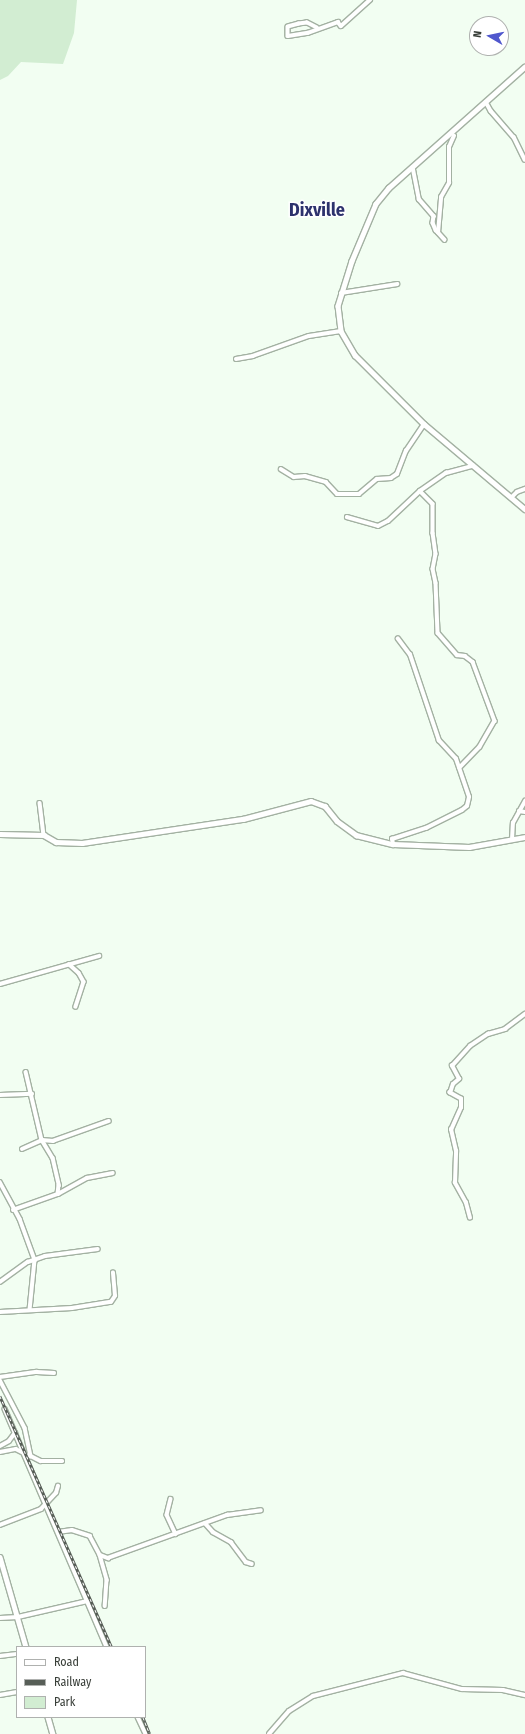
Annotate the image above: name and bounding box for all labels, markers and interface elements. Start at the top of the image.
north arrow [469,16,509,56]
text: N [471,30,485,38]
district label: Dixville [289,199,345,221]
legend [16,1646,146,1718]
text: Road [54,1655,79,1669]
text: Railway [54,1675,91,1689]
text: Park [54,1695,75,1709]

